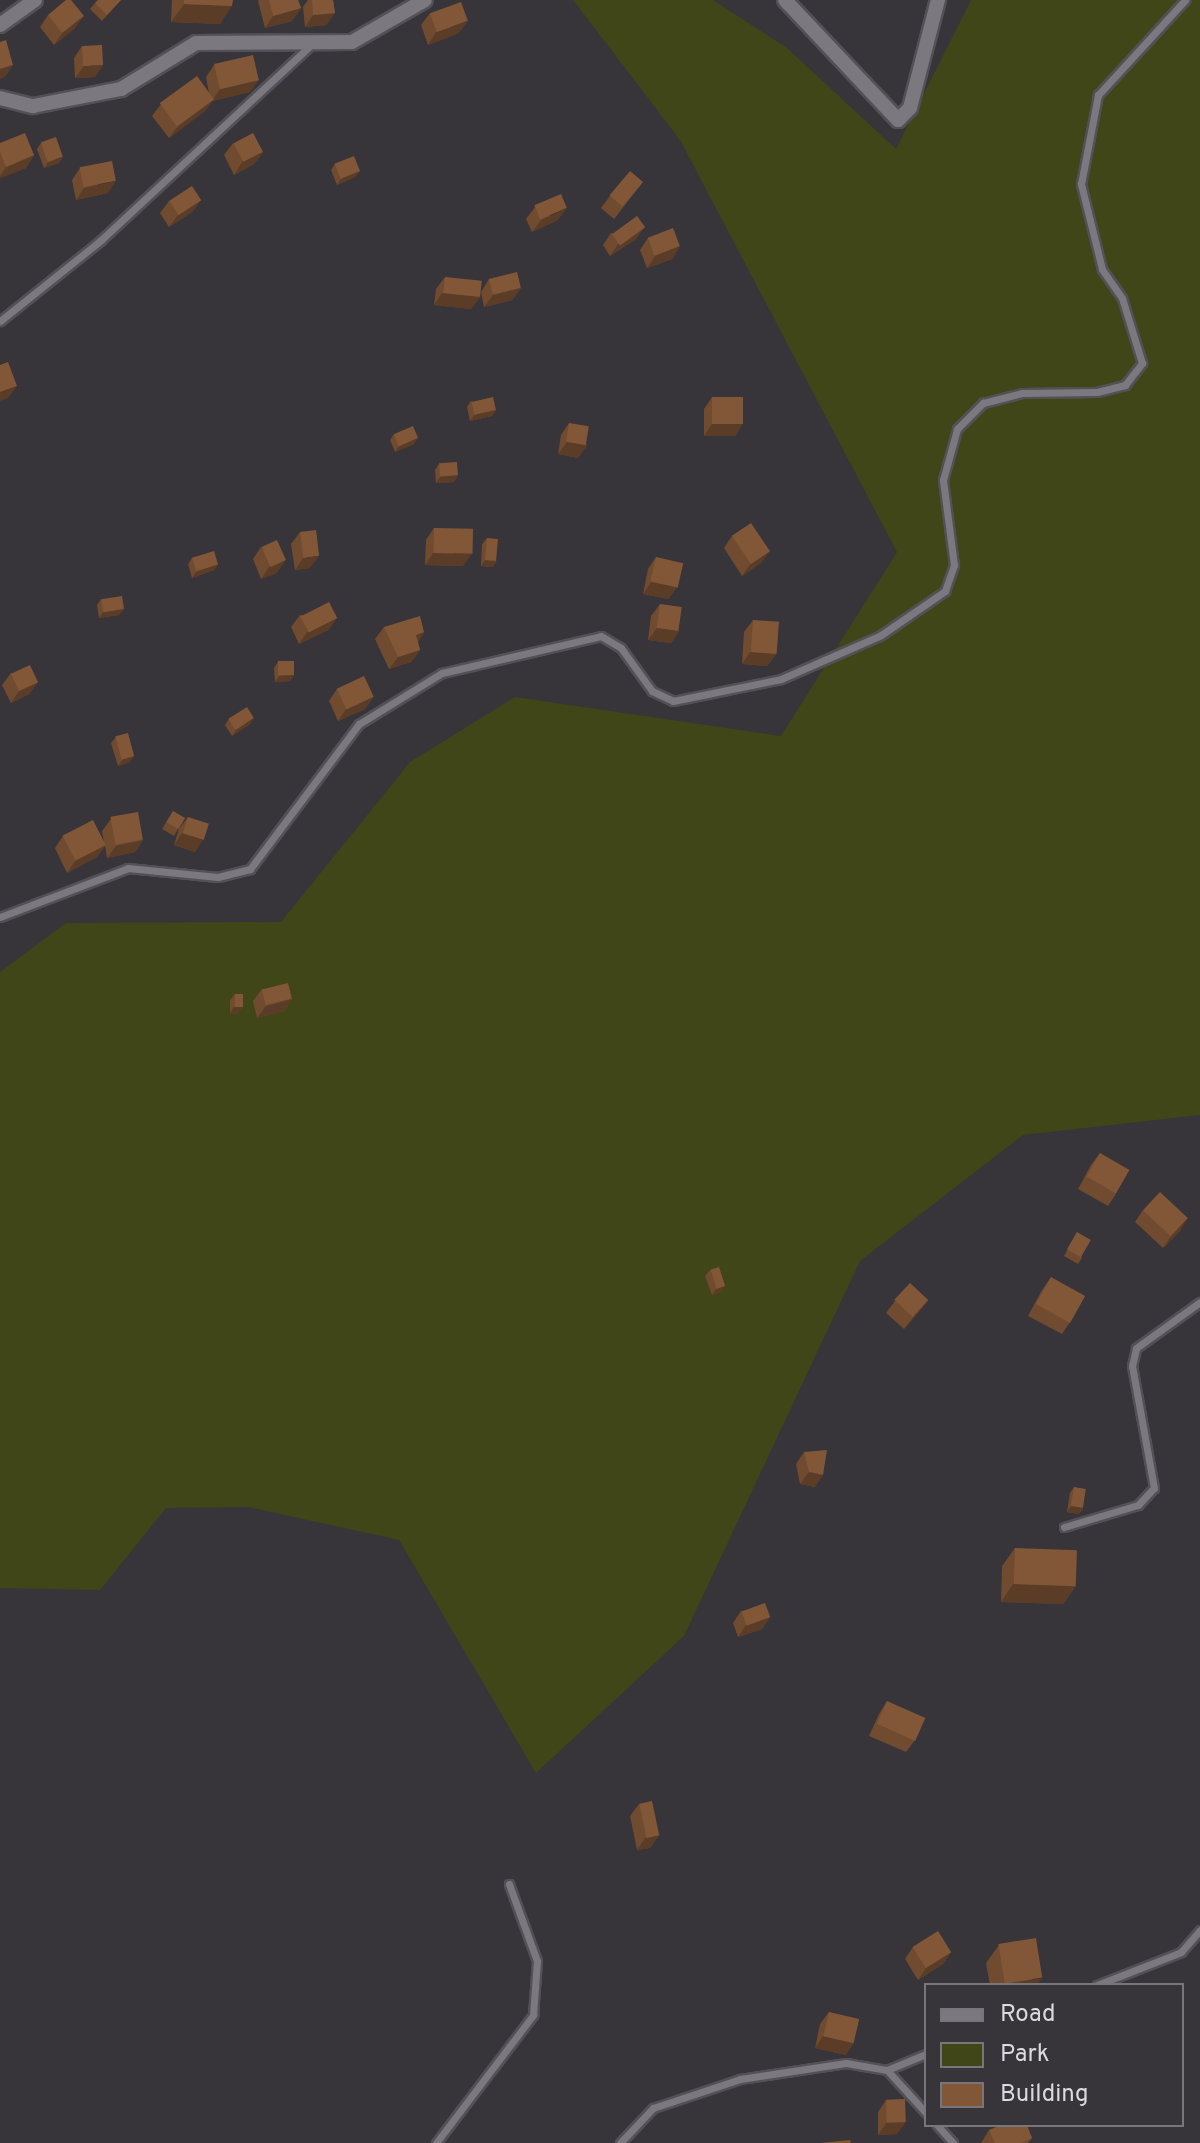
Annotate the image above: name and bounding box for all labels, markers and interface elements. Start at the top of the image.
legend [924,1983,1184,2127]
text: Road [1000,2000,1056,2030]
text: Park [1000,2040,1050,2070]
text: Building [1000,2080,1089,2110]

